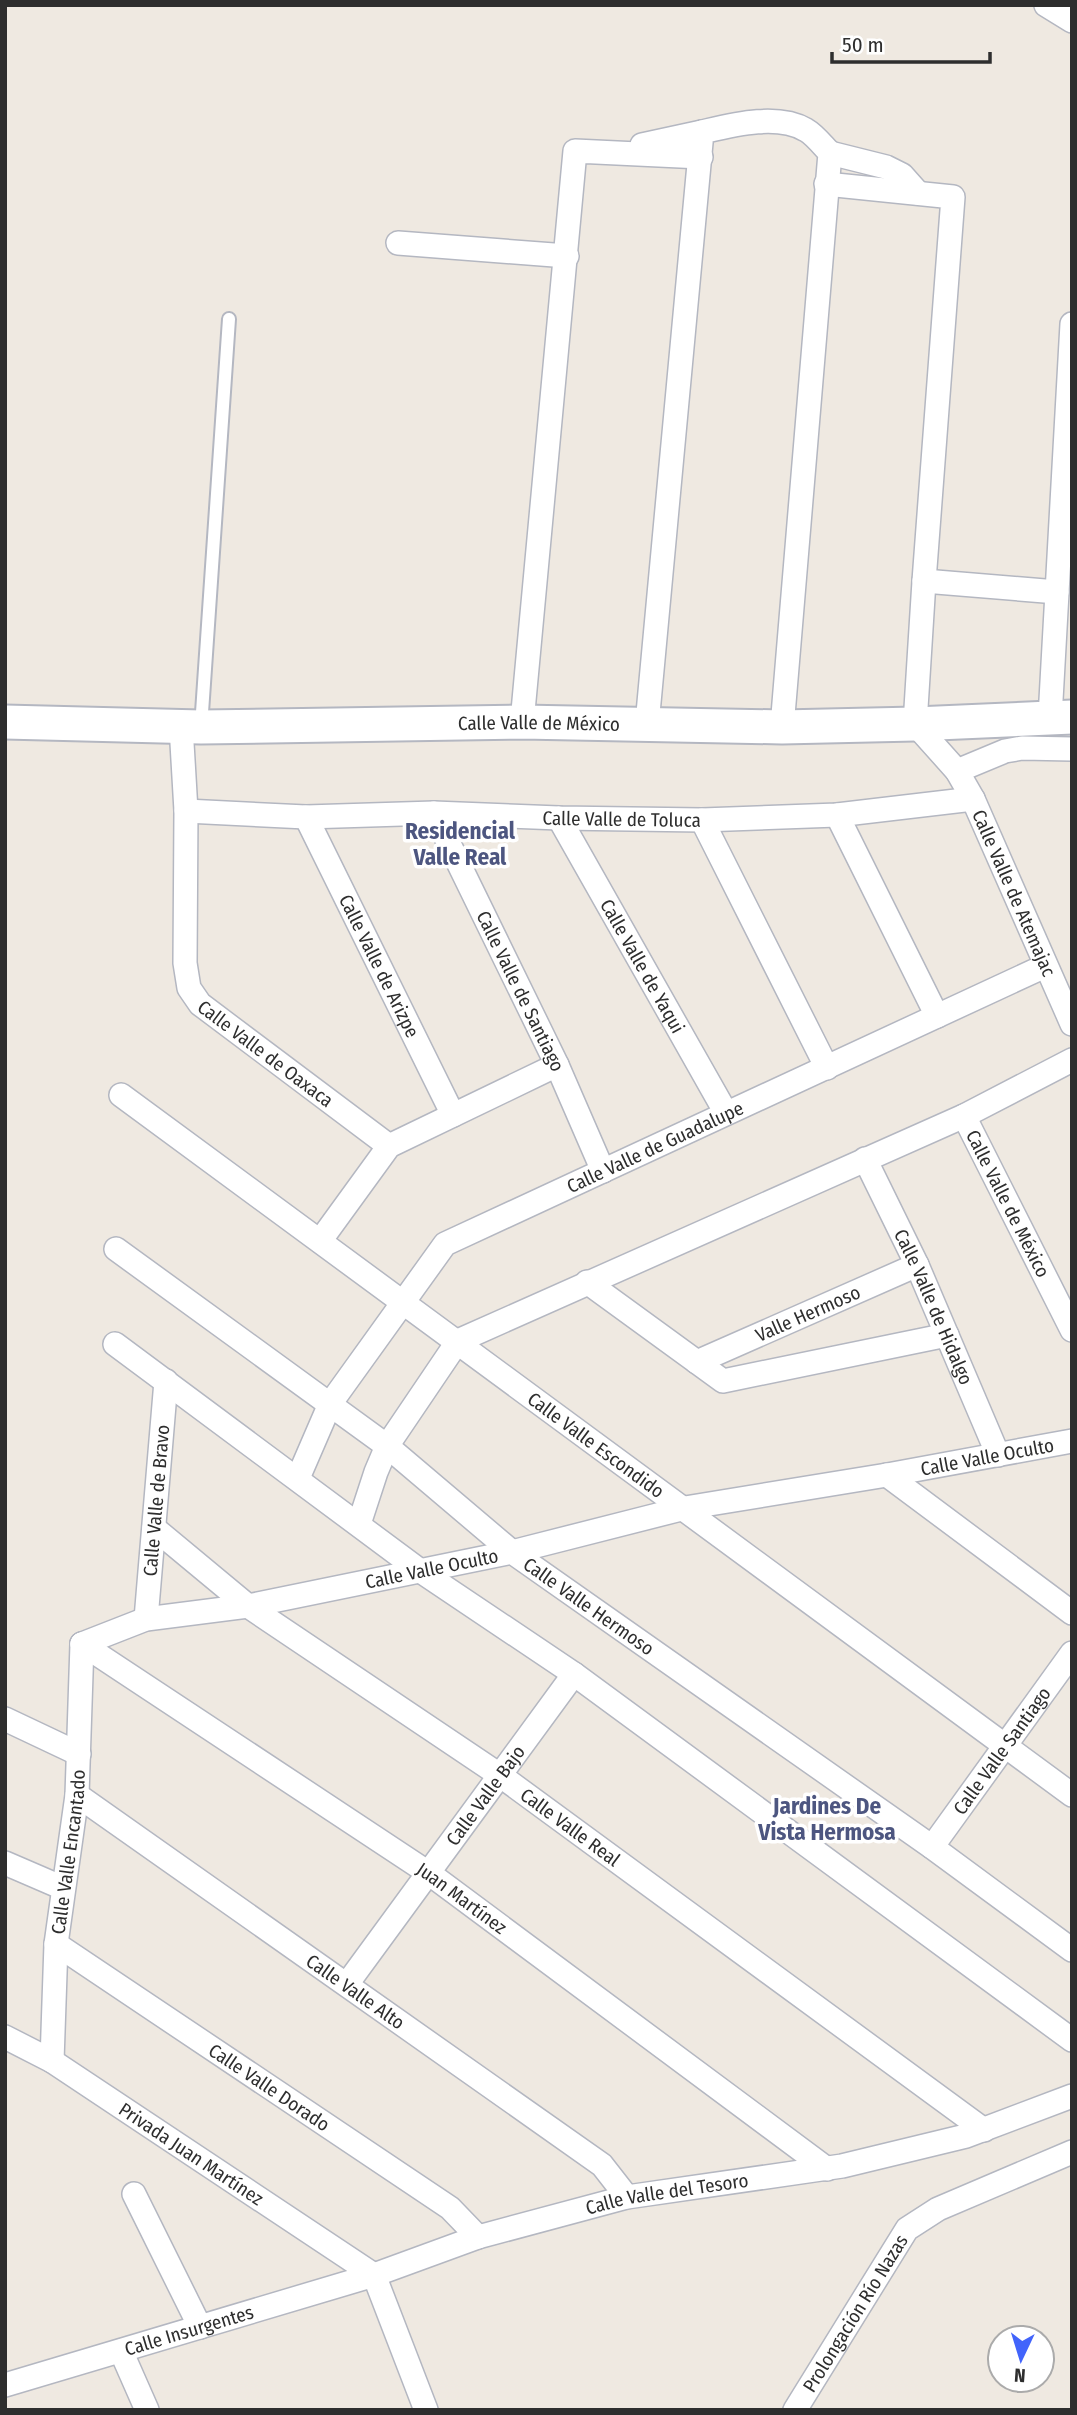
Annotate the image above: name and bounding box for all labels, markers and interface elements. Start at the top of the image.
scale bar [832,21,990,65]
text: 50 m [842,32,884,58]
street label: Calle Valle de México [458,710,620,735]
street label: Calle Valle de Toluca [542,806,701,831]
street label: Calle Valle de Atemajac [968,806,1061,980]
district label: Residencial Valle Real [405,817,516,871]
street label: Calle Valle de Arizpe [334,890,424,1041]
street label: Calle Valle de Yaqui [596,895,690,1037]
street label: Calle Valle de Santiago [472,907,570,1075]
street label: Calle Valle de Oaxaca [193,995,338,1112]
street label: Calle Valle de Guadalupe [563,1096,747,1198]
street label: Calle Valle de México [961,1126,1055,1281]
street label: Calle Valle de Hidalgo [890,1225,978,1388]
street label: Valle Hermoso [752,1280,864,1346]
street label: Calle Valle Escondido [523,1387,669,1503]
street label: Calle Valle de Bravo [138,1424,174,1577]
street label: Calle Valle Oculto [919,1433,1056,1480]
street label: Calle Valle Oculto [363,1544,500,1593]
street label: Calle Valle Hermoso [519,1552,659,1660]
street label: Calle Valle Santiago [948,1682,1055,1819]
street label: Calle Valle Bajo [441,1741,530,1850]
street label: Calle Valle Encantado [46,1769,89,1936]
street label: Calle Valle Real [516,1783,625,1871]
district label: Jardines De Vista Hermosa [757,1792,896,1846]
street label: Juan Martínez [413,1857,512,1939]
street label: Calle Valle Alto [302,1949,409,2034]
street label: Calle Valle Dorado [205,2038,334,2136]
street label: Privada Juan Martínez [115,2097,268,2210]
street label: Calle Valle del Tesoro [583,2168,750,2219]
street label: Prolongación Río Nazas [798,2230,912,2396]
street label: Calle Insurgentes [122,2300,256,2360]
north arrow [986,2324,1056,2394]
text: N [1013,2364,1026,2387]

